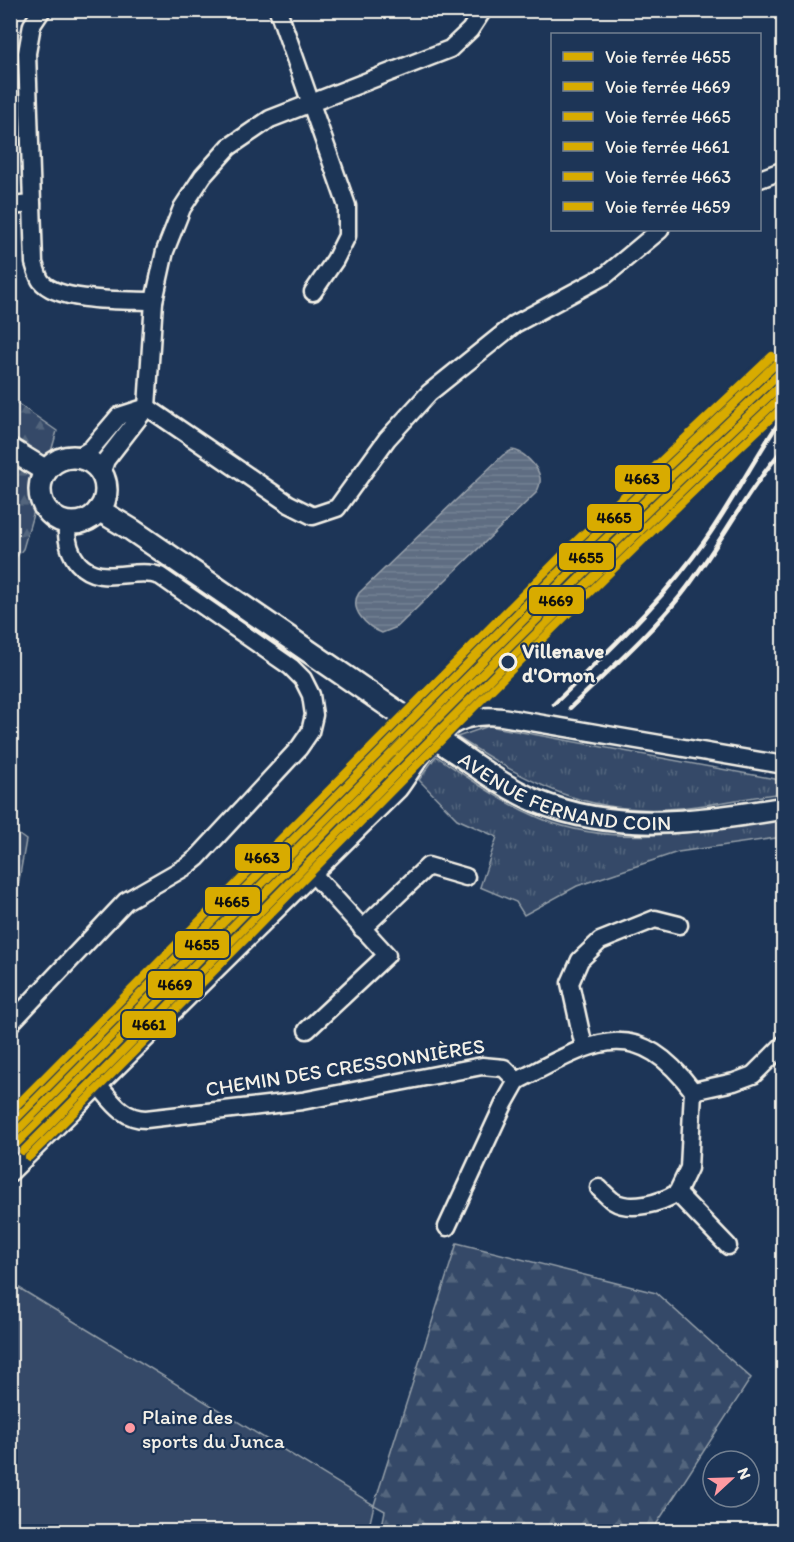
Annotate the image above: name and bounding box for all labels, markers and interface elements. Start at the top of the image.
legend [551,33,761,231]
text: Voie ferrée 4655 [605,46,731,68]
text: Voie ferrée 4669 [605,76,731,98]
text: Voie ferrée 4665 [605,106,731,128]
text: Voie ferrée 4661 [605,136,730,158]
text: Voie ferrée 4663 [605,166,731,188]
text: Voie ferrée 4659 [605,196,731,218]
line badge: 4663 [614,464,671,493]
text: 4663 [624,469,660,488]
line badge: 4665 [586,503,643,532]
text: 4665 [597,508,632,527]
line badge: 4655 [558,542,615,571]
text: 4655 [569,548,604,567]
line badge: 4669 [528,586,585,615]
text: 4669 [539,591,573,610]
place label: Villenave d'Ornon [522,638,604,687]
marker: Villenave d'Ornon [499,653,517,671]
street label: AVENUE FERNAND COIN [454,746,672,835]
line badge: 4663 [234,843,291,872]
text: 4663 [244,848,280,867]
line badge: 4665 [204,886,261,915]
text: 4665 [215,892,250,911]
line badge: 4655 [174,930,230,959]
text: 4655 [185,935,220,954]
line badge: 4669 [147,970,204,999]
text: 4669 [158,975,192,994]
line badge: 4661 [121,1010,177,1039]
text: 4661 [132,1015,167,1034]
street label: CHEMIN DES CRESSONNIÈRES [204,1033,486,1101]
place label: Plaine des sports du Junca [142,1404,285,1453]
marker: Plaine des sports du Junca [123,1421,137,1435]
north arrow [701,1449,761,1509]
text: N [734,1465,755,1482]

